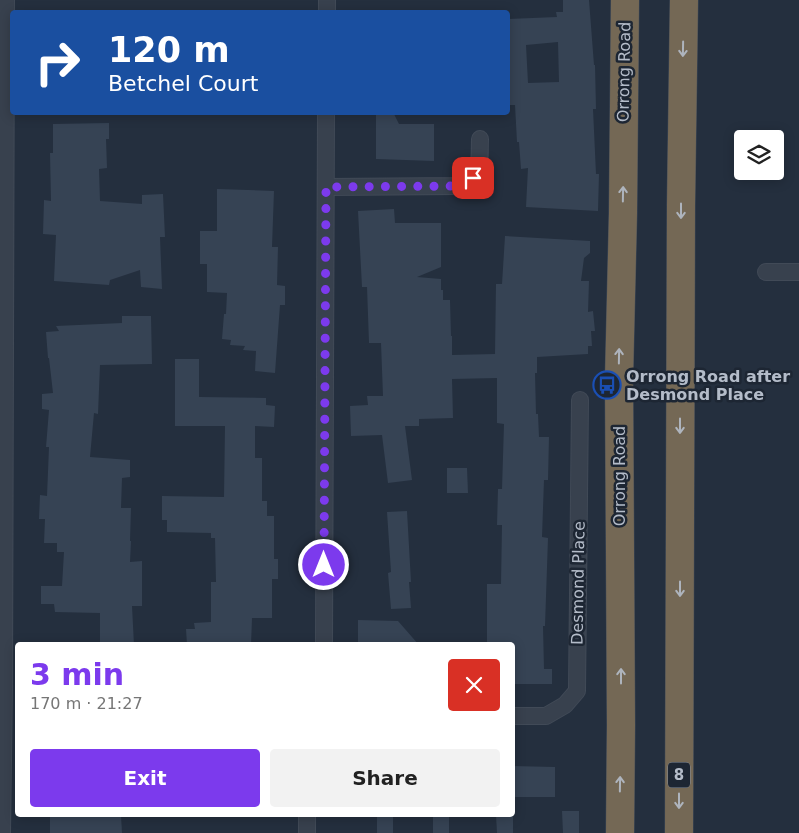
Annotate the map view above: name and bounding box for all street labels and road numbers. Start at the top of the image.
street label: Orrong Road [614,22,634,122]
street label: Orrong Road [610,426,629,526]
street label: Desmond Place [567,521,589,645]
road number: 8 [668,762,690,788]

